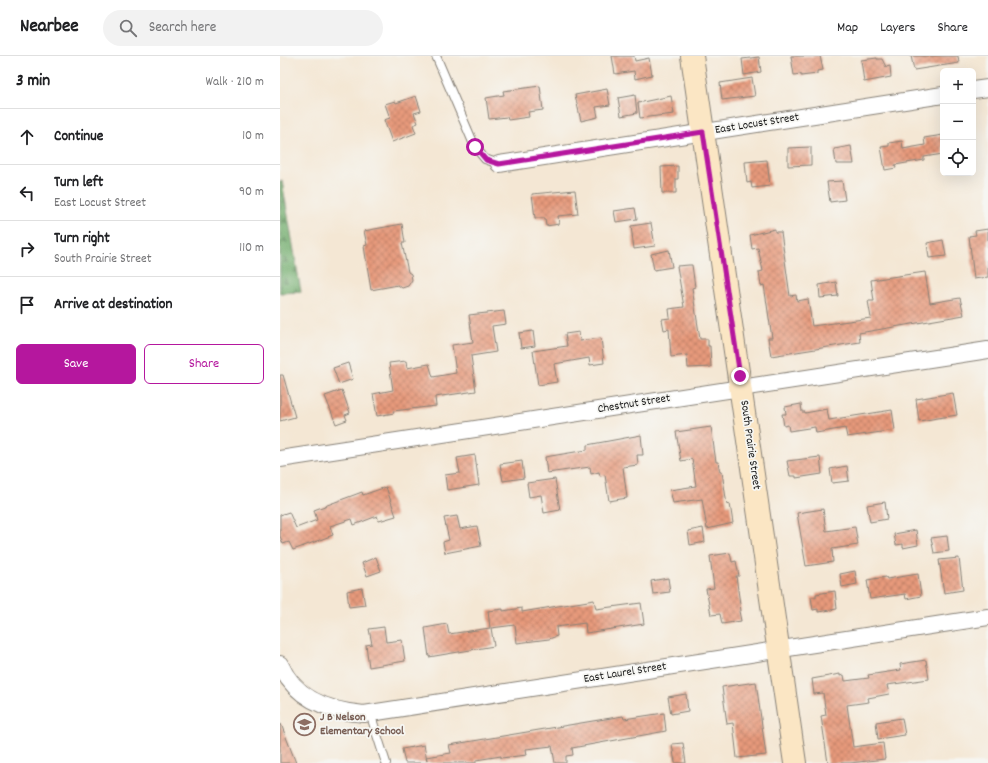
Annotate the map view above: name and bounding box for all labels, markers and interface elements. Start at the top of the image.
search box [103,10,383,46]
text: Nearbee [20,14,79,41]
icon: search [117,17,139,39]
text: Search here [149,17,216,39]
text: Map [837,18,858,38]
text: Layers [880,18,915,38]
text: Share [937,18,968,38]
map controls [940,68,976,176]
button: + [940,68,976,104]
text: 3 min [16,70,50,94]
text: Walk · 210 m [206,73,264,92]
button: − [940,104,976,140]
street label: East Locust Street [714,109,801,139]
icon: ahead [16,126,38,148]
text: Continue [54,126,103,148]
text: 10 m [242,127,264,146]
route start [466,138,484,156]
button: locate [940,140,976,176]
text: Turn left [54,172,103,194]
icon: left [16,182,38,204]
text: 90 m [239,183,264,202]
text: East Locust Street [54,194,146,213]
text: Turn right [54,228,110,250]
icon: right [16,238,38,260]
text: 110 m [239,239,264,258]
text: South Prairie Street [54,250,152,269]
icon: arrive [16,294,38,316]
text: Arrive at destination [54,294,172,316]
button: Save [16,344,136,384]
button: Share [144,344,264,384]
route end [731,367,749,385]
street label: Chestnut Street [596,390,672,418]
street label: South Prairie Street [735,399,765,491]
street label: East Laurel Street [582,658,668,688]
place label: J B Nelson Elementary School [320,709,404,740]
school or university icon: J B Nelson Elementary School [291,711,317,737]

